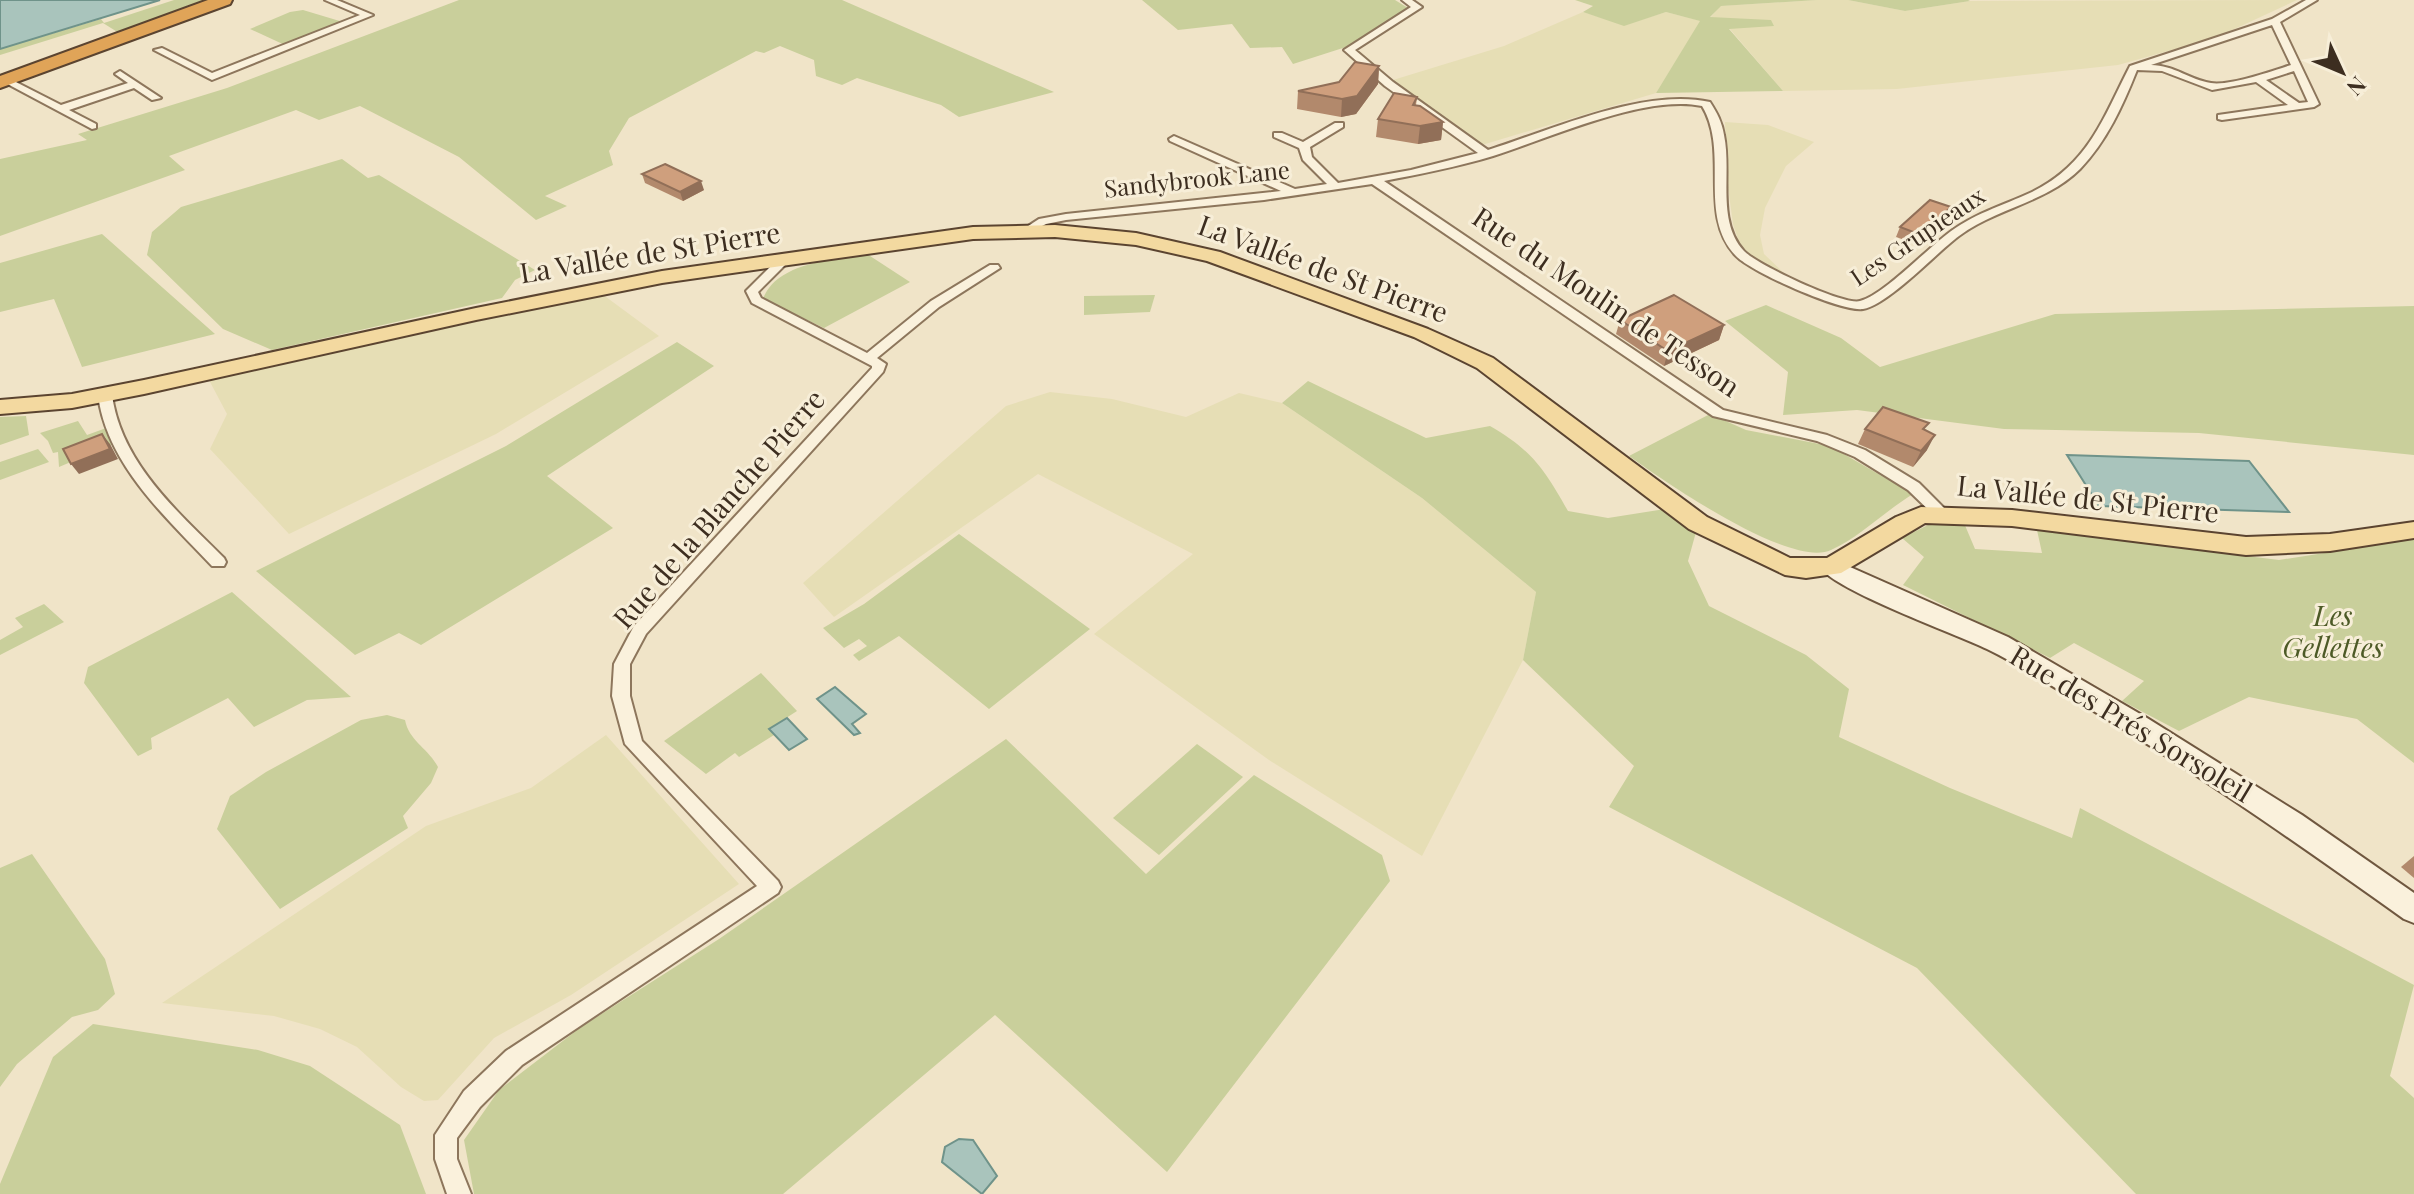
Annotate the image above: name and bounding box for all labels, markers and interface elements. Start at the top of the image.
north arrow [2302,32,2382,112]
text: N [2341,70,2373,103]
street label: Sandybrook Lane [1102,152,1291,204]
street label: Les Grupieaux [1843,178,1991,292]
street label: Rue du Moulin de Tesson [1466,197,1748,404]
street label: La Vallée de St Pierre [1194,205,1454,330]
street label: La Vallée de St Pierre [517,213,783,290]
street label: Rue de la Blanche Pierre [604,381,832,635]
street label: La Vallée de St Pierre [1955,465,2221,530]
park label: Les Gellettes [2283,596,2384,665]
street label: Rue des Prés Sorsoleil [2004,636,2260,810]

